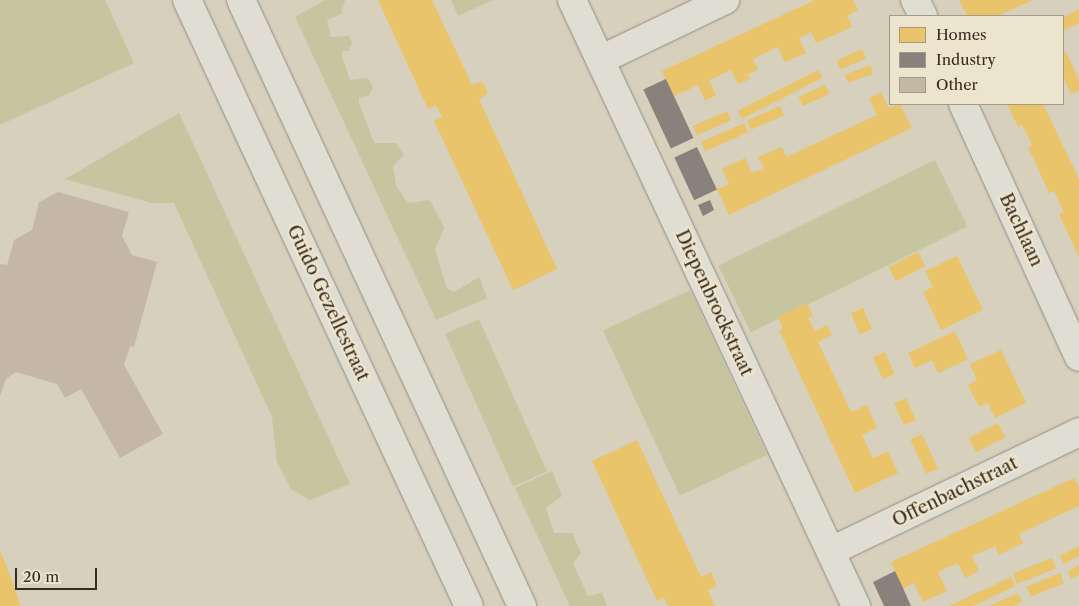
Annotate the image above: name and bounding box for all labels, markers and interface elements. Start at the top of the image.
legend [889,15,1064,105]
text: Homes [936,25,987,44]
text: Industry [936,50,996,69]
text: Other [936,75,978,94]
street label: Bachlaan [995,190,1047,270]
street label: Guido Gezellestraat [282,222,374,384]
street label: Diepenbrockstraat [671,227,757,379]
street label: Offenbachstraat [889,452,1021,532]
scale bar [18,558,100,590]
text: 20 m [23,567,59,586]

